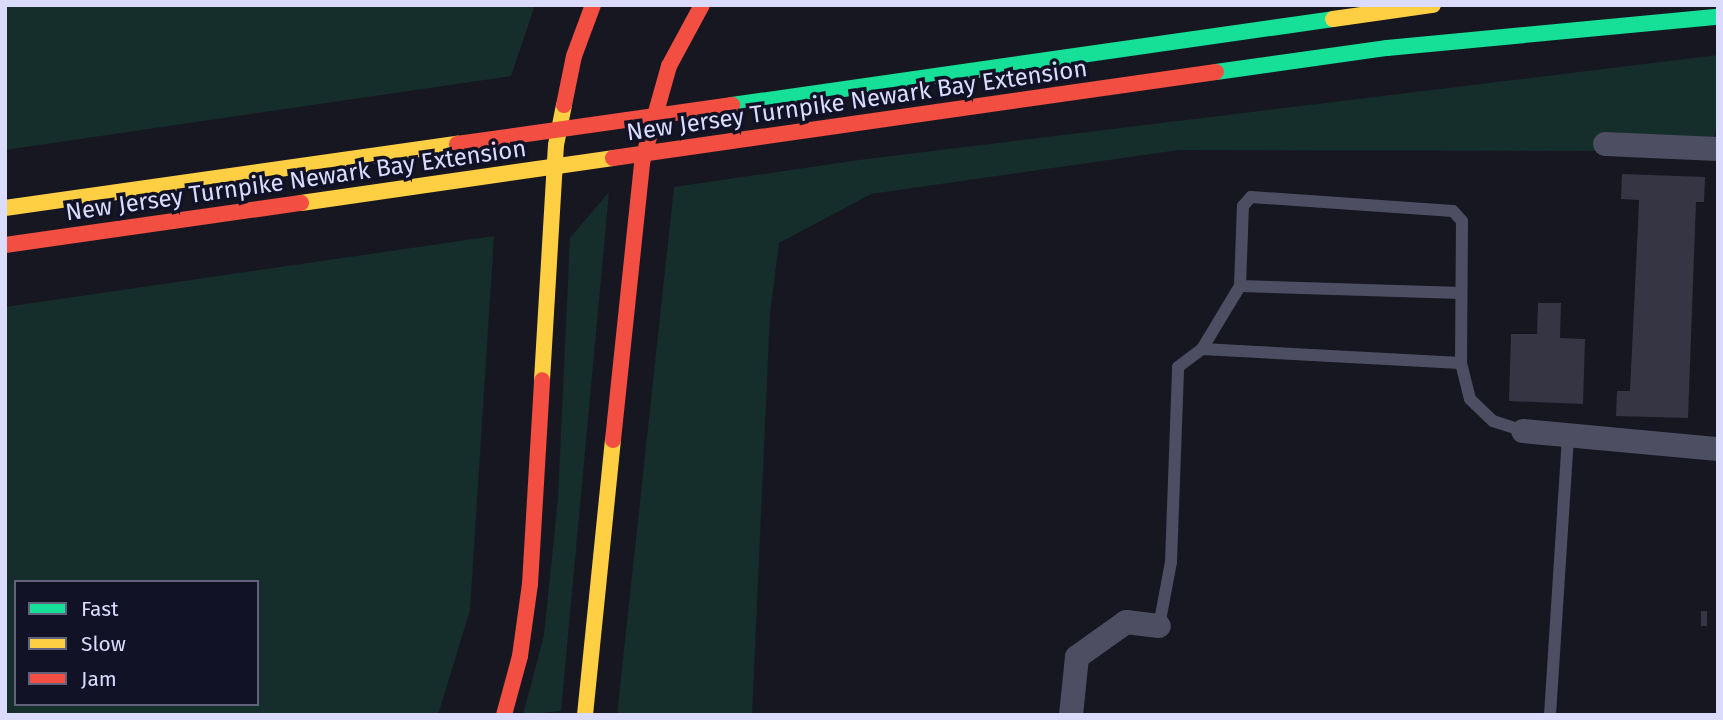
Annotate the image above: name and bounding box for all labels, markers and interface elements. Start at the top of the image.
street label: New Jersey Turnpike Newark Bay Extension [625,54,1089,148]
street label: New Jersey Turnpike Newark Bay Extension [64,134,528,228]
legend [14,580,259,706]
text: Fast [81,596,119,622]
text: Slow [81,631,126,657]
text: Jam [81,666,117,692]

